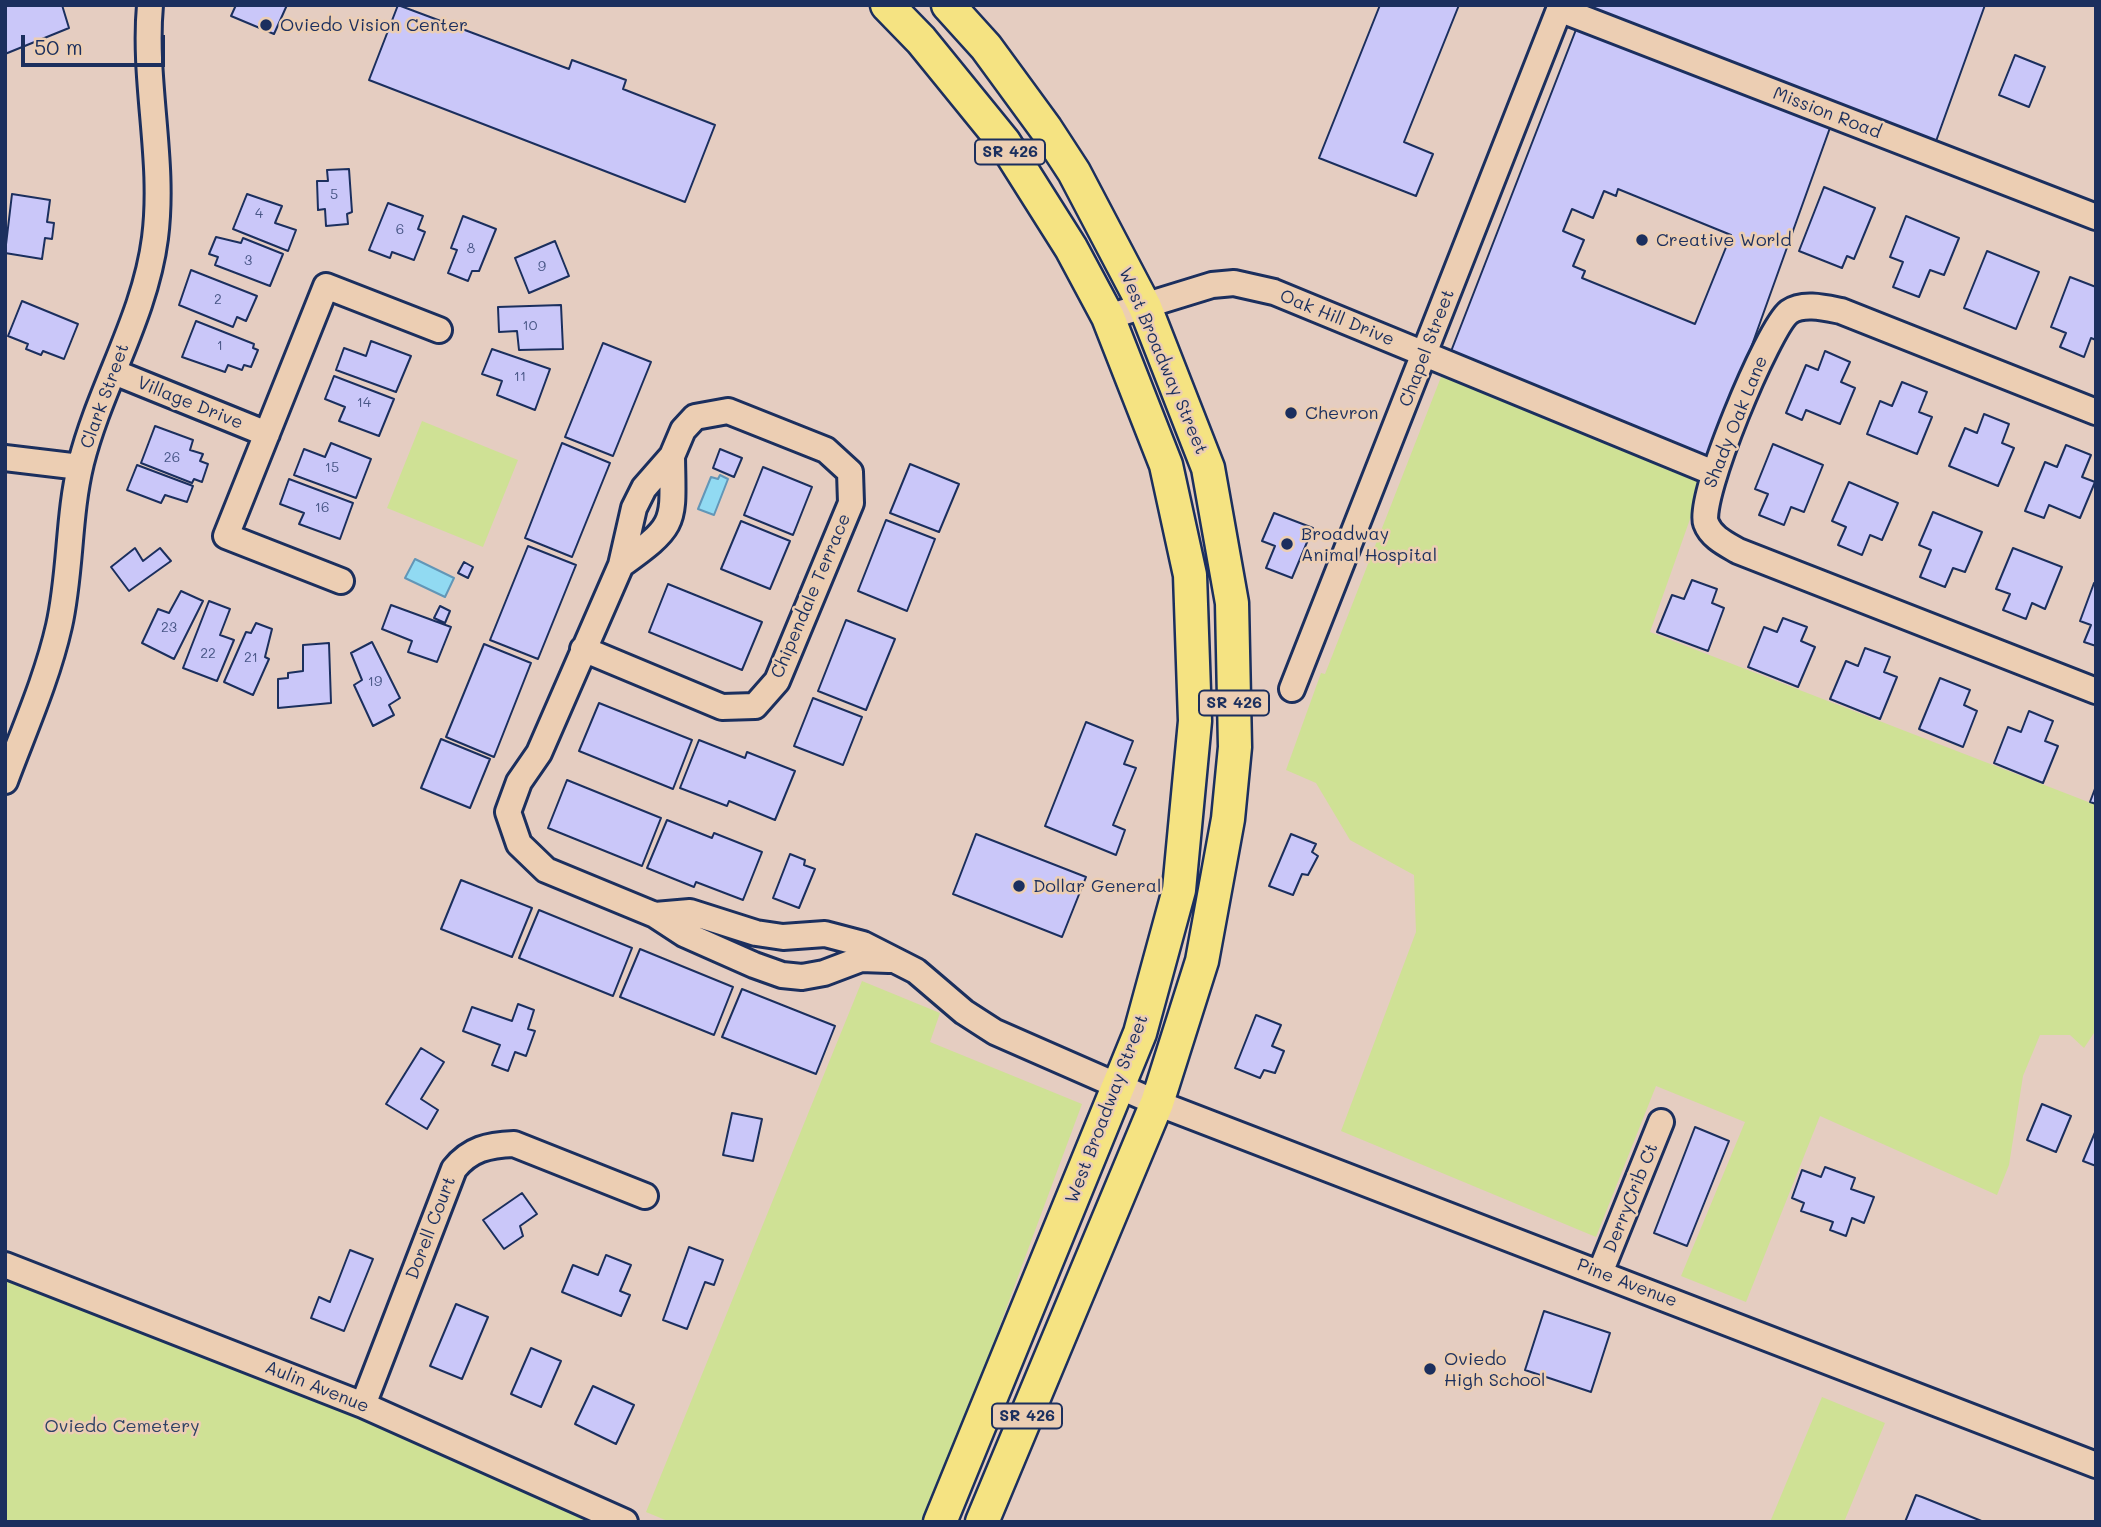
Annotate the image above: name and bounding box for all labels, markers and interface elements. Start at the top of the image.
place label: Oviedo Vision Center [280,14,468,36]
marker: Oviedo Vision Center [258,17,274,33]
scale bar [24,21,168,65]
text: 50 m [34,33,83,60]
street label: Mission Road [1770,82,1884,144]
road number: SR 426 [975,140,1045,164]
house number: 5 [330,187,338,203]
house number: 4 [255,206,263,222]
house number: 6 [396,222,404,238]
place label: Creative World [1656,229,1792,251]
marker: Creative World [1634,232,1650,248]
house number: 8 [467,241,475,257]
house number: 3 [244,253,252,269]
house number: 9 [538,259,546,275]
street label: West Broadway Street [1114,264,1212,458]
street label: Oak Hill Drive [1277,285,1397,351]
street label: Chapel Street [1395,286,1459,410]
house number: 2 [214,292,222,308]
house number: 10 [523,318,537,334]
house number: 1 [217,338,223,354]
street label: Clark Street [76,341,134,451]
street label: Shady Oak Lane [1700,353,1772,491]
house number: 11 [514,369,526,385]
street label: Village Drive [134,372,246,434]
house number: 14 [357,395,371,411]
place label: Chevron [1305,402,1378,424]
marker: Chevron [1283,405,1299,421]
house number: 26 [164,450,180,466]
house number: 15 [325,460,339,476]
house number: 16 [315,500,329,516]
street label: Chipendale Terrace [766,510,856,682]
place label: Broadway Animal Hospital [1301,523,1437,566]
marker: Broadway Animal Hospital [1279,536,1295,552]
house number: 23 [161,620,177,636]
house number: 22 [200,646,216,662]
house number: 21 [244,650,258,666]
house number: 19 [368,674,382,690]
road number: SR 426 [1199,690,1269,716]
place label: Dollar General [1033,875,1161,897]
marker: Dollar General [1011,878,1027,894]
street label: West Broadway Street [1061,1012,1153,1206]
street label: DerryCrib Ct [1599,1140,1663,1256]
street label: Dorell Court [402,1174,460,1282]
street label: Pine Avenue [1574,1254,1680,1312]
place label: Oviedo High School [1444,1348,1545,1390]
street label: Aulin Avenue [262,1356,372,1418]
marker: Oviedo High School [1422,1361,1438,1377]
road number: SR 426 [992,1404,1062,1428]
park label: Oviedo Cemetery [44,1415,200,1437]

